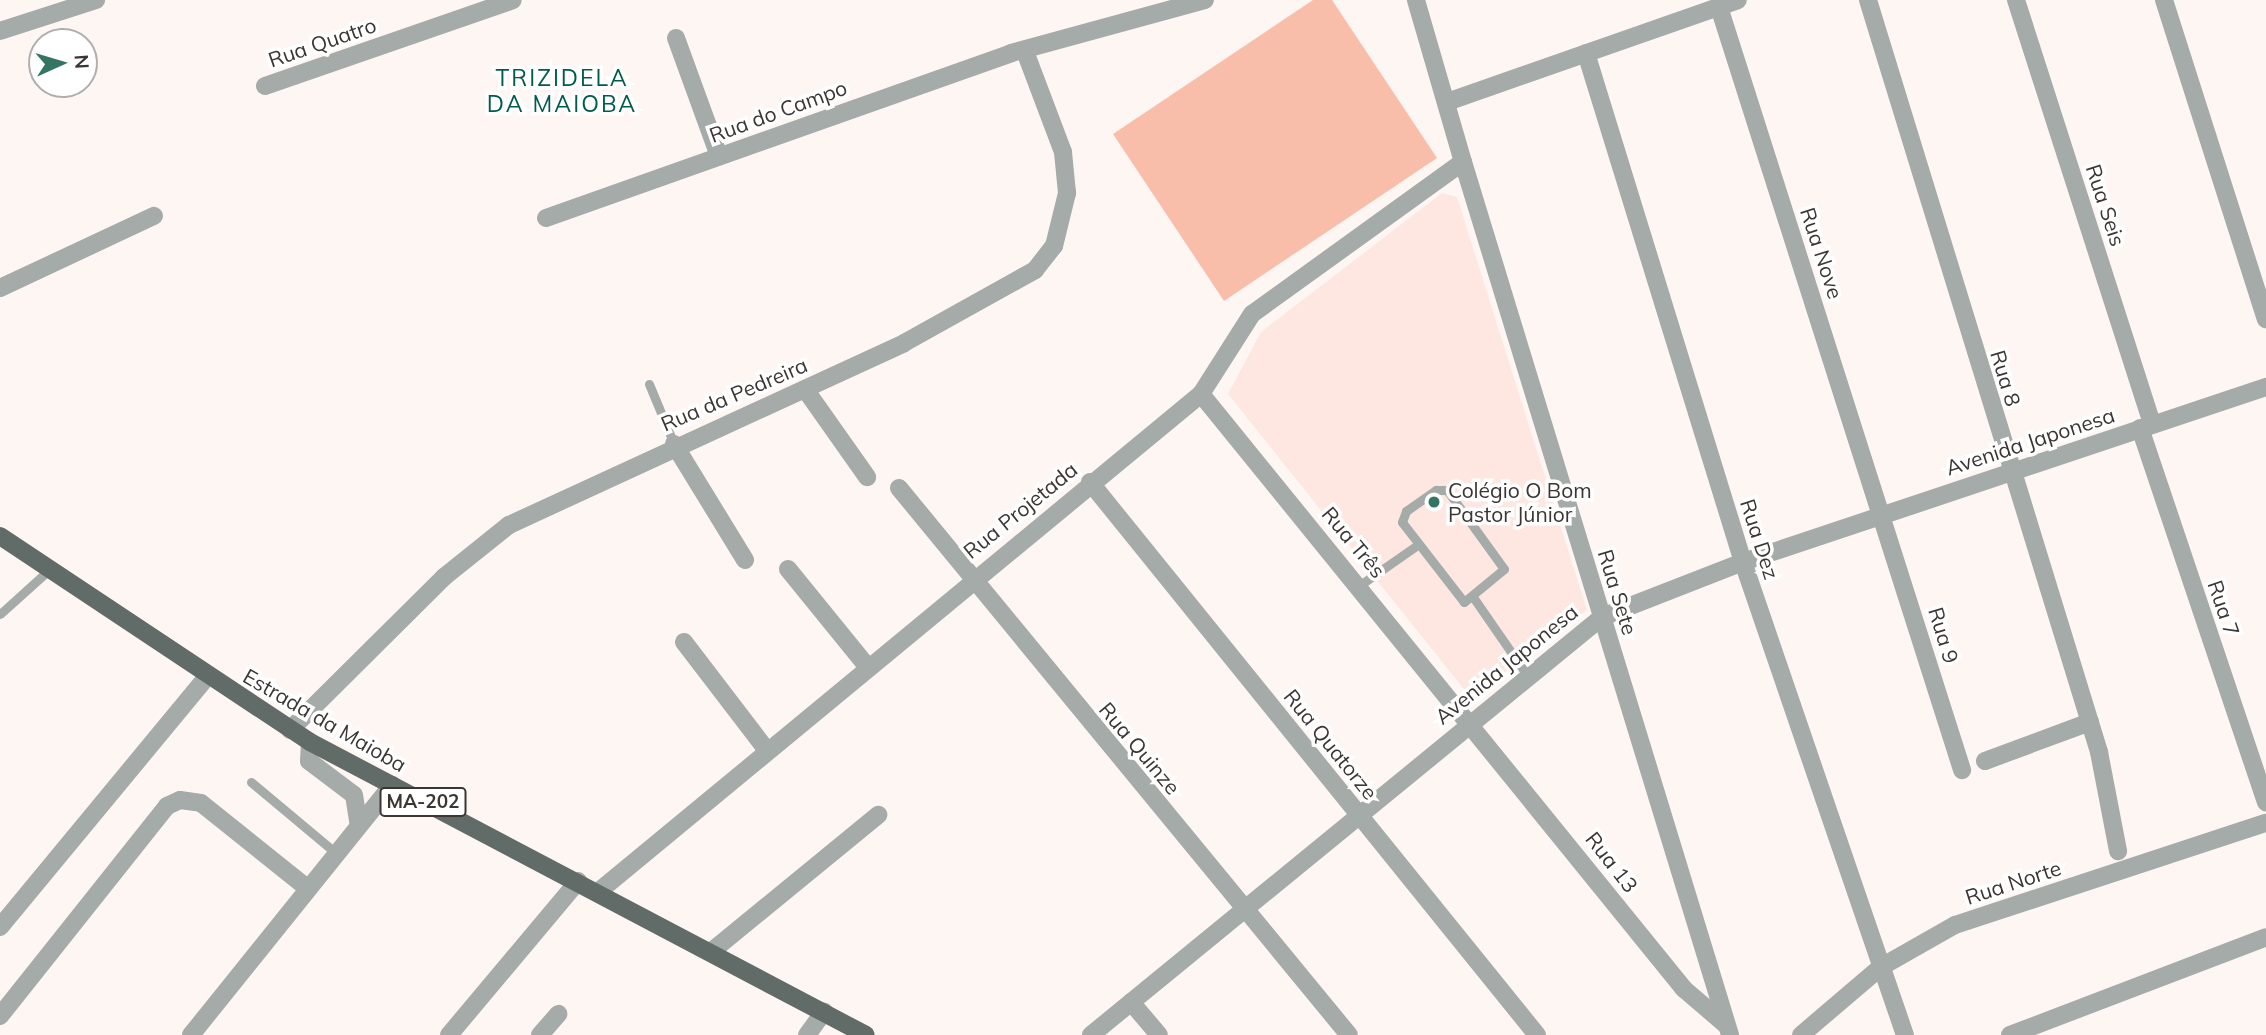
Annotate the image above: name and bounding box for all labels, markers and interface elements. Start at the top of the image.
street label: Rua Quatro [265,12,379,72]
north arrow [28,28,98,98]
text: N [69,54,94,70]
district label: TRIZIDELA DA MAIOBA [488,64,636,118]
street label: Rua do Campo [706,74,850,148]
street label: Rua Seis [2081,161,2131,249]
street label: Rua Nove [1795,204,1849,302]
street label: Rua 8 [1986,347,2026,409]
street label: Rua da Pedreira [657,352,811,436]
street label: Avenida Japonesa [1942,402,2118,480]
street label: Rua Projetada [958,456,1082,564]
place label: Colégio O Bom Pastor Júnior [1448,477,1592,527]
marker: Colégio O Bom Pastor Júnior [1426,494,1442,510]
street label: Rua Dez [1735,496,1785,582]
street label: Rua Três [1317,501,1391,583]
street label: Rua Sete [1593,546,1643,638]
street label: Rua 7 [2203,577,2245,639]
street label: Avenida Japonesa [1430,599,1582,729]
street label: Rua 9 [1924,604,1964,666]
street label: Estrada da Maioba [239,663,411,777]
street label: Rua Quatorze [1279,684,1383,804]
street label: Rua Quinze [1094,697,1186,799]
road number: MA-202 [379,786,467,818]
street label: Rua 13 [1581,827,1643,897]
street label: Rua Norte [1962,855,2064,909]

